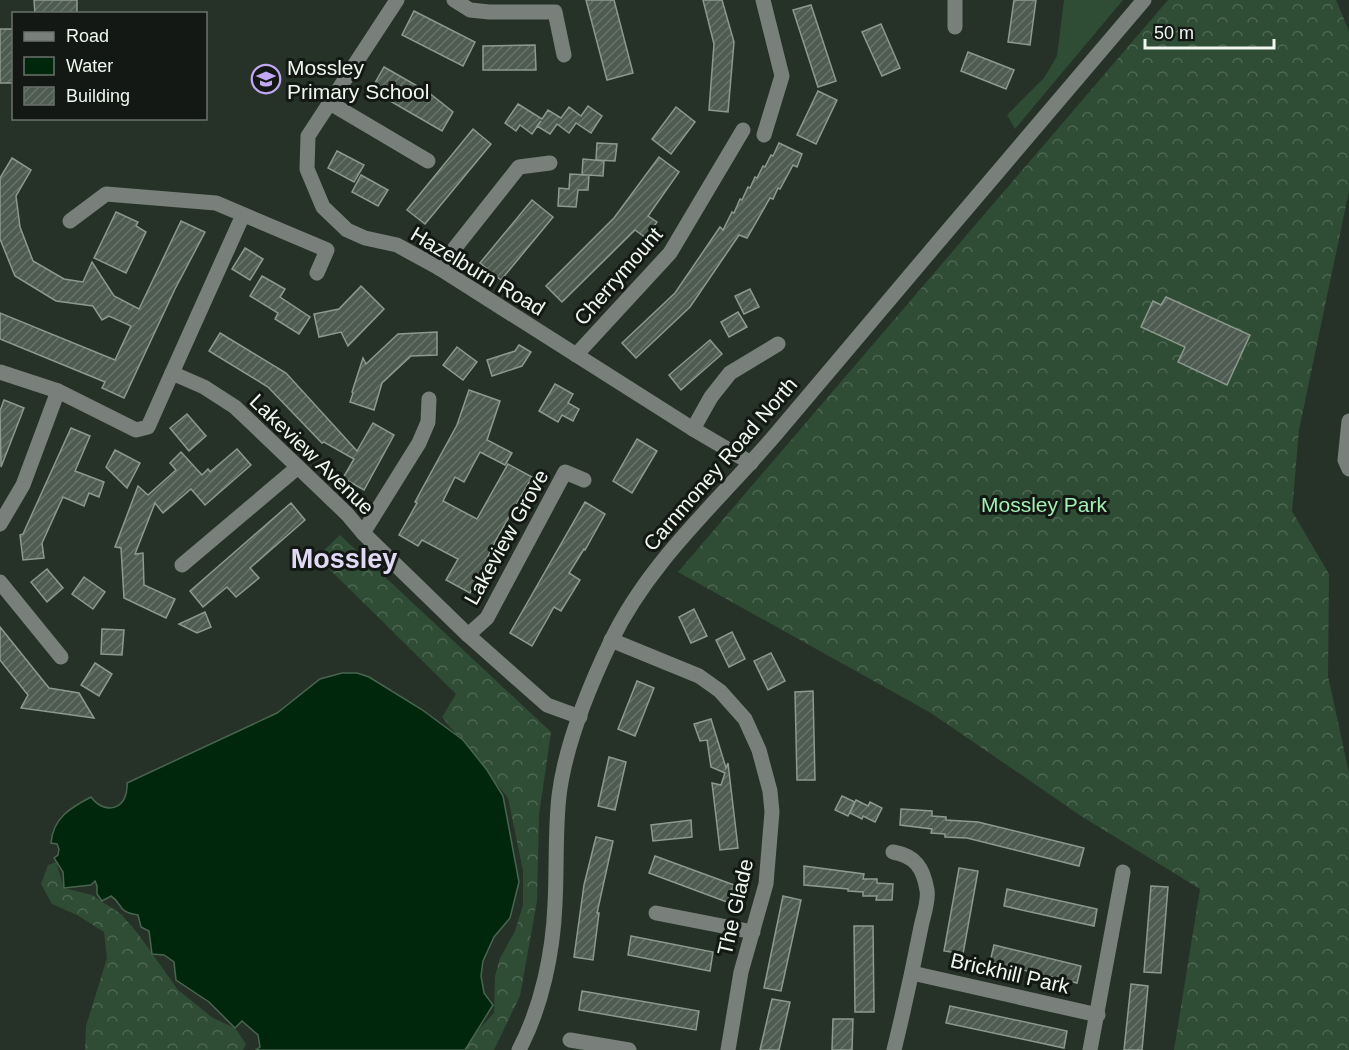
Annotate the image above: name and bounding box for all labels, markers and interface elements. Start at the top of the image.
legend [12,12,207,120]
scale bar [1145,12,1274,50]
text: 50 m [1154,23,1194,43]
text: Road [66,26,109,46]
text: Water [66,56,113,76]
place label: Mossley Primary School [287,56,429,103]
school or university icon: Mossley Primary School [250,63,282,95]
text: Building [66,86,130,106]
street label: Hazelburn Road [407,222,549,320]
street label: Cherrymount [570,223,667,329]
street label: Carnmoney Road North [639,373,801,555]
street label: Lakeview Avenue [245,389,379,519]
street label: Lakeview Grove [459,466,553,608]
park label: Mossley Park [981,493,1108,516]
district label: Mossley [291,544,397,574]
street label: The Glade [713,857,757,957]
street label: Brickhill Park [948,948,1072,998]

